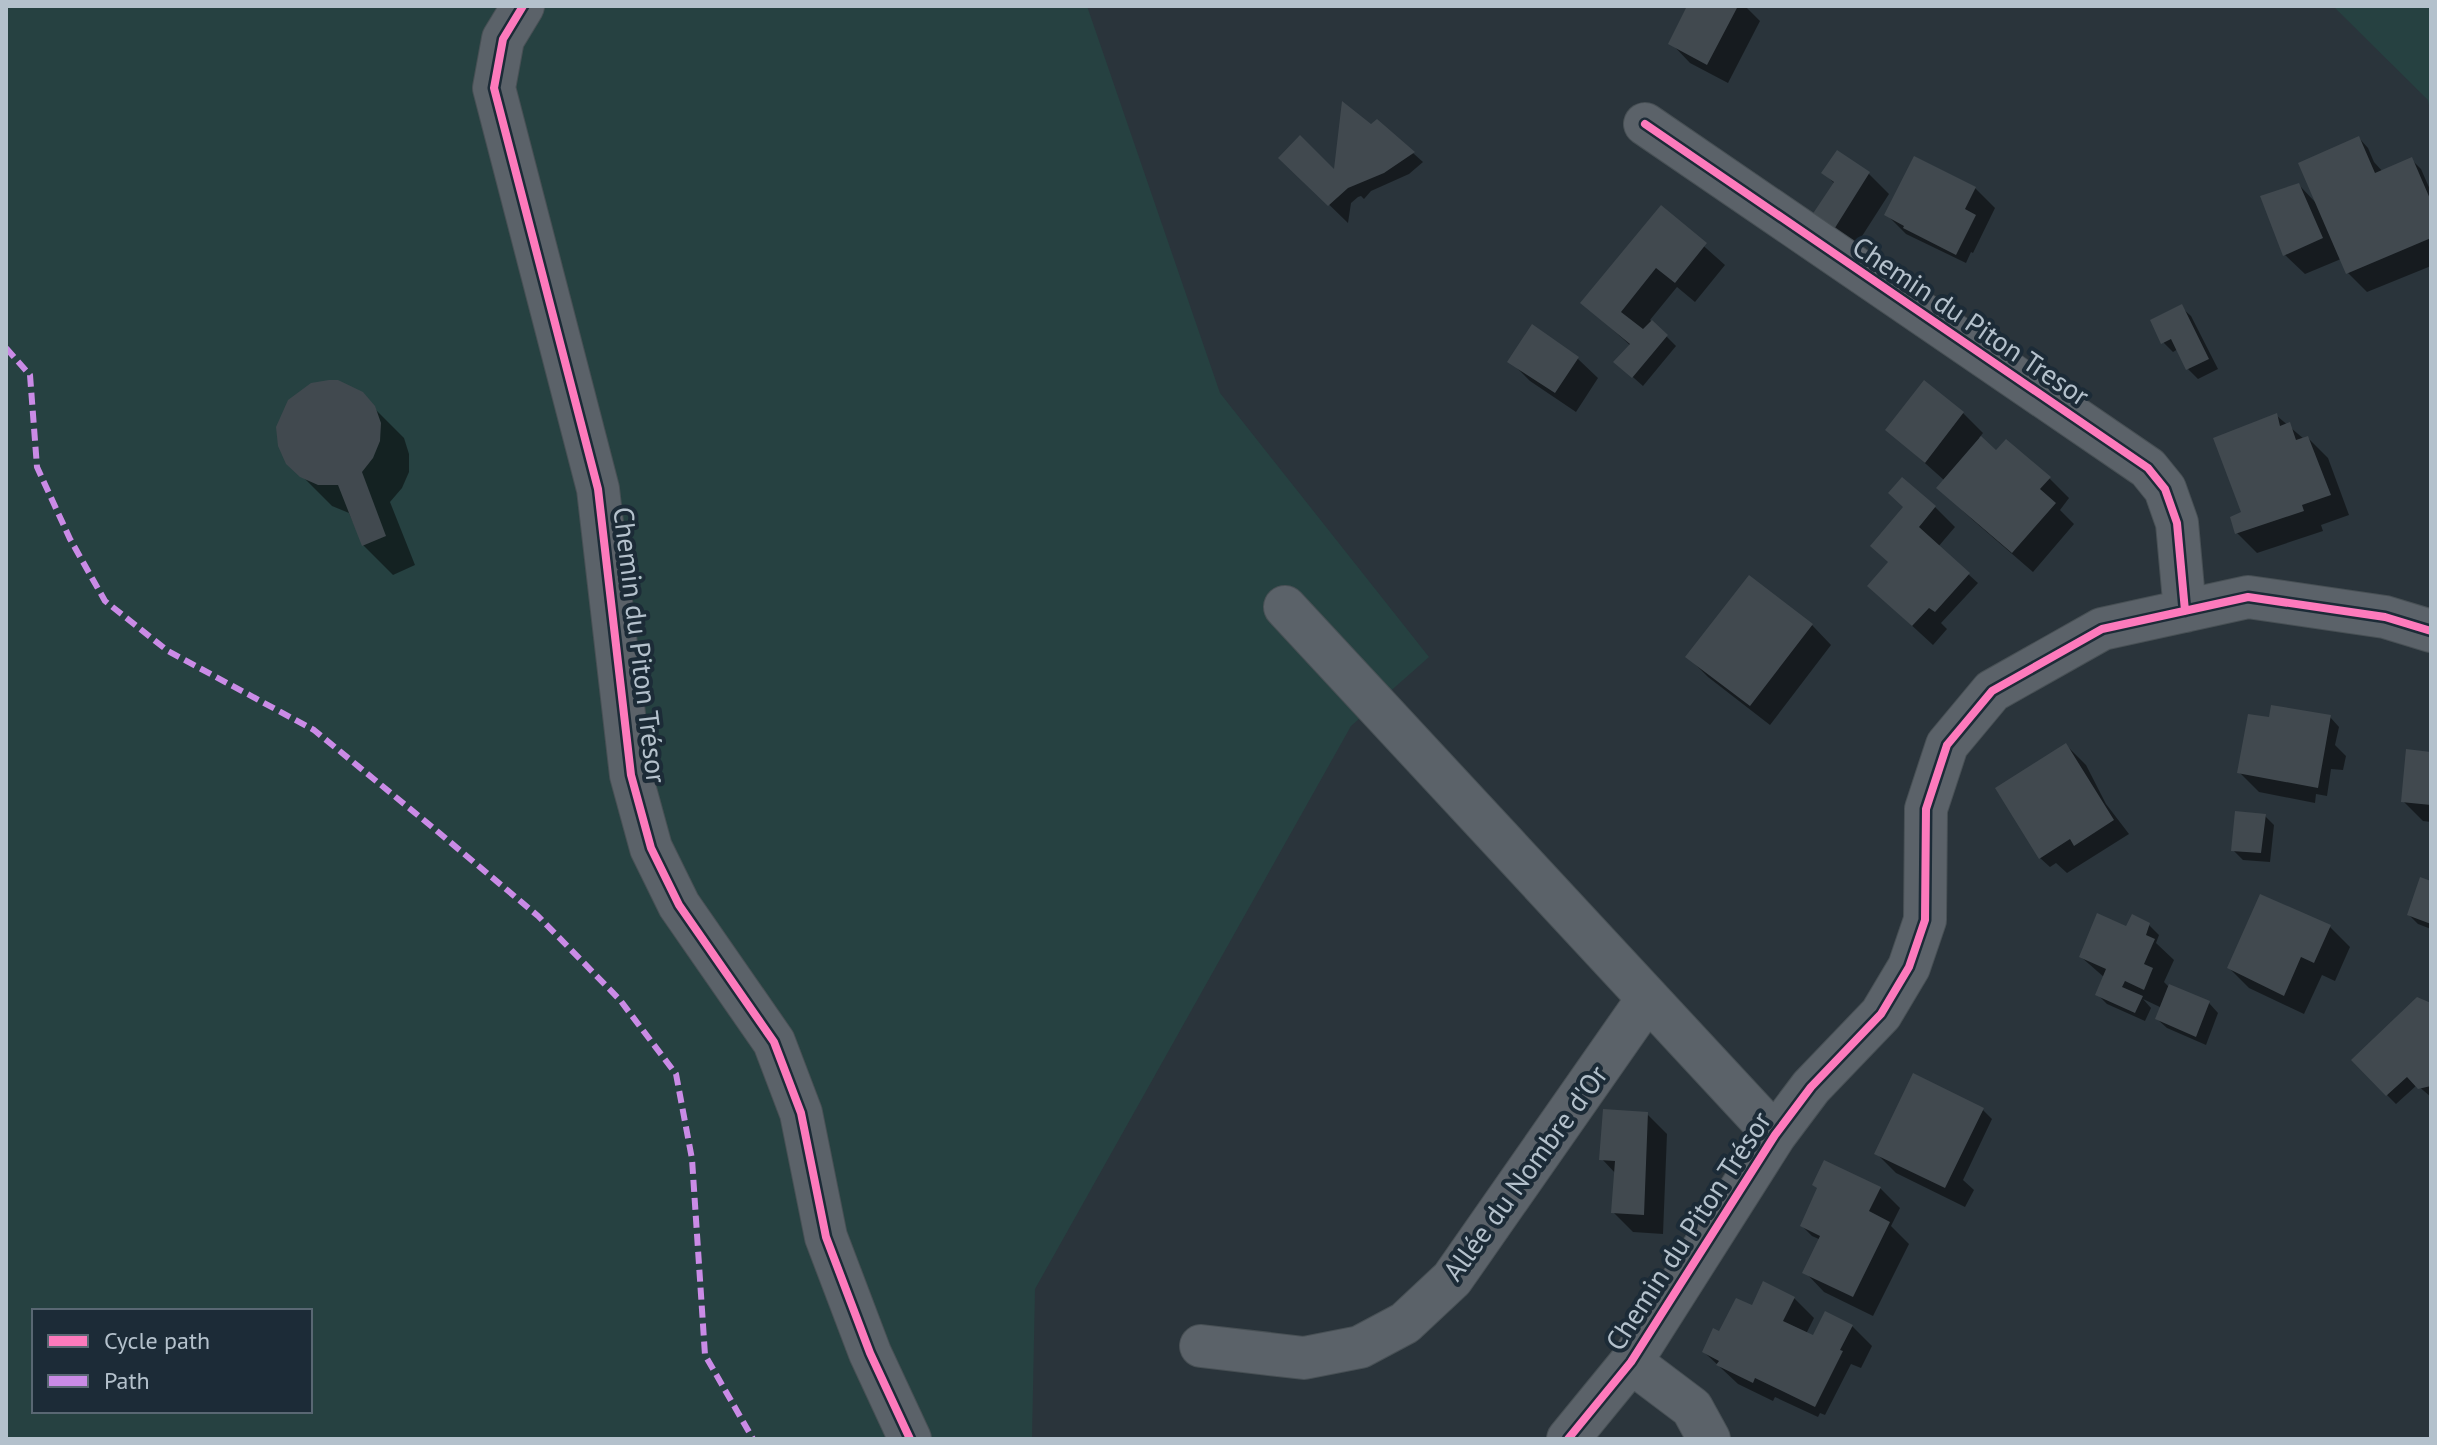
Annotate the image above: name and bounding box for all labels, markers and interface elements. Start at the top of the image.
street label: Chemin du Piton Tresor [1846,227,2097,414]
street label: Chemin du Piton Trésor [605,505,676,786]
street label: Allée du Nombre d'Or [1434,1057,1616,1288]
street label: Chemin du Piton Trésor [1596,1104,1779,1357]
legend [32,1309,312,1413]
text: Cycle path [104,1325,210,1356]
text: Path [104,1365,150,1396]

